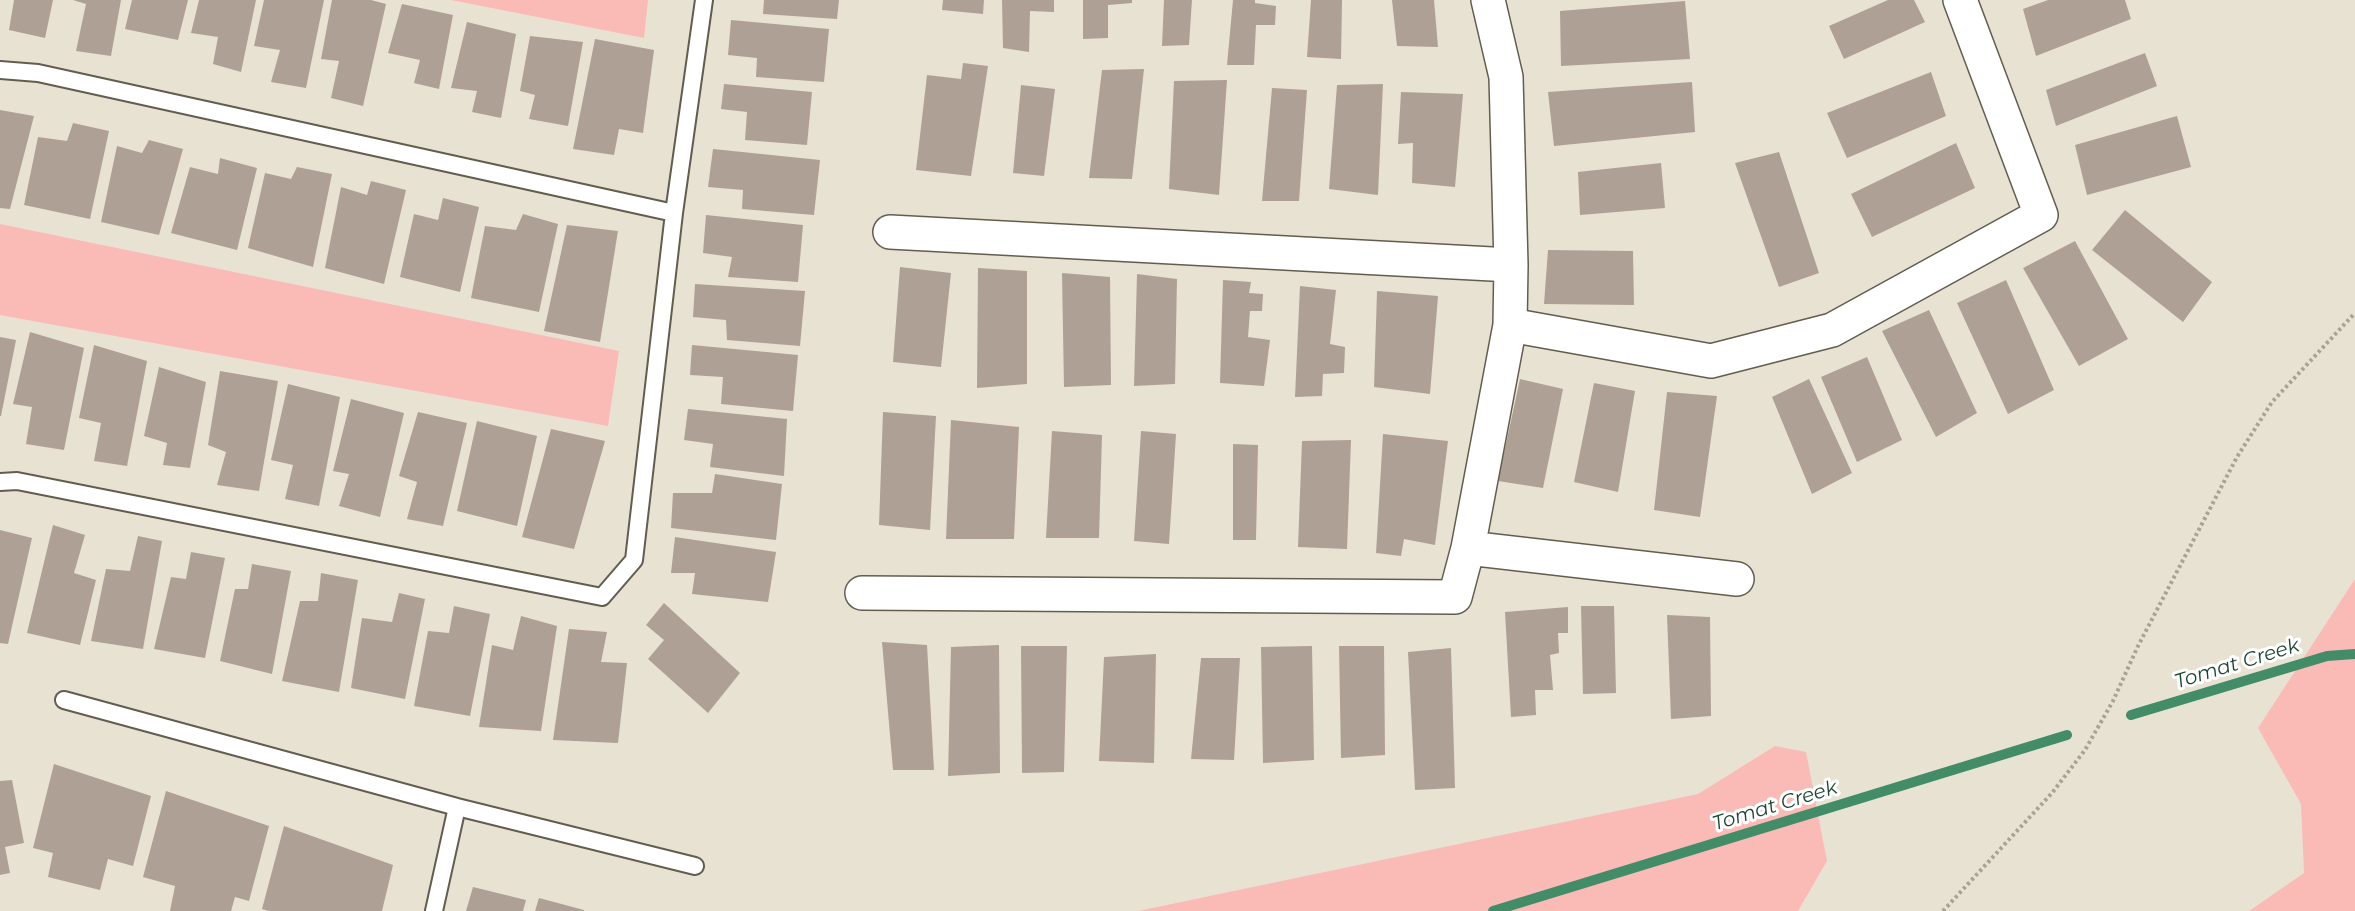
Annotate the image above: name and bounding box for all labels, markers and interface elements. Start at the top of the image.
water label: Tomat Creek [2172,634,2302,694]
water label: Tomat Creek [1710,776,1840,836]

